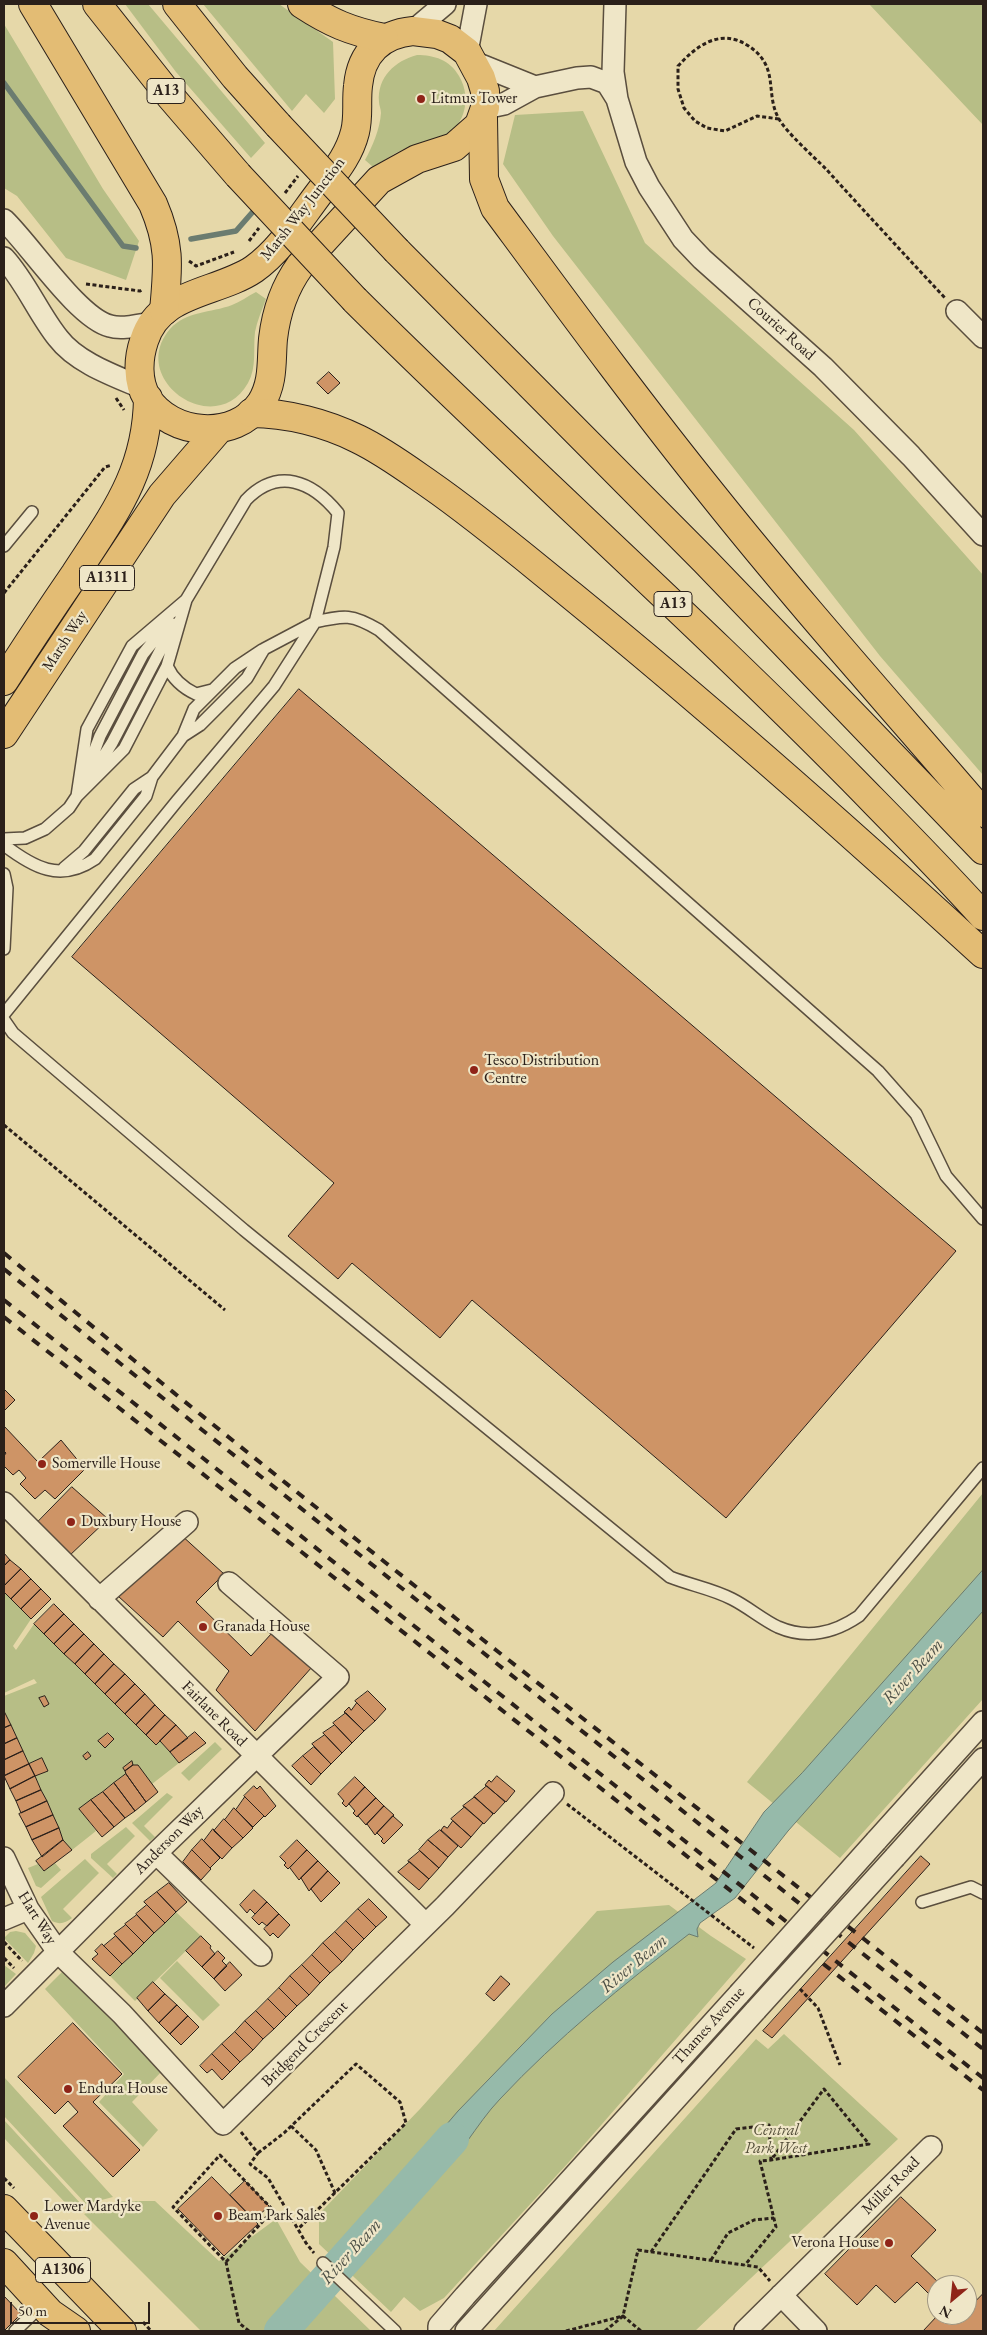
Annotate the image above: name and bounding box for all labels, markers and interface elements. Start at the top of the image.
road number: A13 [147,78,185,104]
place label: Litmus Tower [431,89,517,109]
marker: Litmus Tower [415,93,427,105]
street label: Marsh Way Junction [257,153,349,265]
street label: Courier Road [743,293,819,365]
road number: A1311 [80,566,134,590]
road number: A13 [654,592,692,616]
street label: Marsh Way [38,607,92,675]
place label: Tesco Distribution Centre [484,1051,599,1089]
marker: Tesco Distribution Centre [468,1064,480,1076]
place label: Somerville House [52,1454,160,1474]
marker: Somerville House [36,1458,48,1470]
place label: Duxbury House [81,1512,181,1532]
marker: Duxbury House [65,1516,77,1528]
place label: Granada House [213,1617,310,1637]
marker: Granada House [197,1621,209,1633]
water label: River Beam [878,1635,948,1709]
street label: Fairlane Road [177,1677,251,1751]
street label: Anderson Way [130,1801,208,1879]
street label: Hart Way [13,1888,61,1948]
water label: River Beam [596,1930,672,1998]
street label: Thames Avenue [669,1983,749,2069]
street label: Bridgend Crescent [258,1997,352,2091]
place label: Endura House [78,2079,168,2099]
marker: Endura House [62,2083,74,2095]
park label: Central Park West [745,2121,807,2159]
street label: Miller Road [858,2153,924,2219]
place label: Lower Mardyke Avenue [44,2197,141,2235]
place label: Beam Park Sales [228,2206,325,2226]
marker: Lower Mardyke Avenue [28,2210,40,2222]
marker: Beam Park Sales [212,2210,224,2222]
water label: River Beam [316,2215,386,2289]
place label: Verona House [792,2233,879,2253]
marker: Verona House [883,2237,895,2249]
road number: A1306 [36,2258,90,2282]
north arrow [927,2275,977,2325]
scale bar [12,2292,152,2324]
text: 50 m [18,2301,47,2320]
text: N [936,2302,955,2323]

